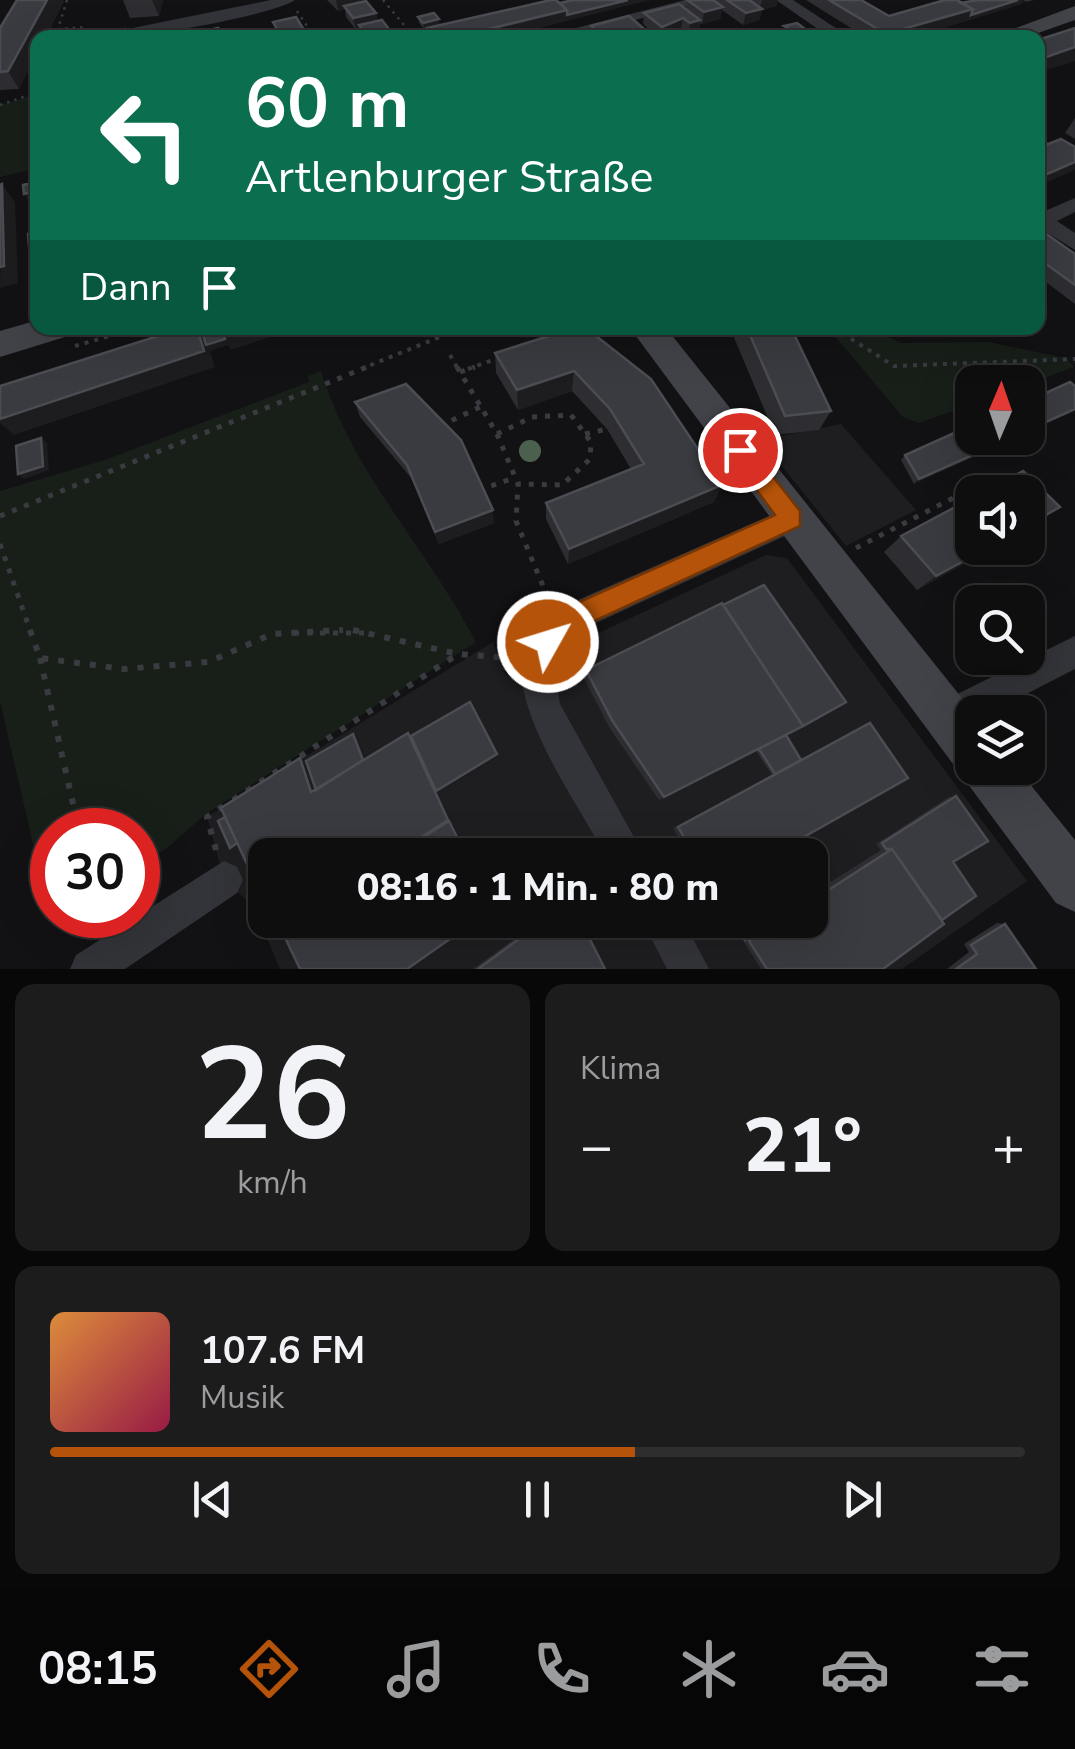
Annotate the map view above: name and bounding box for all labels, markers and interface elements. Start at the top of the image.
text: 60 m [245,56,409,152]
icon: left [80,70,210,200]
text: Artlenburger Straße [245,147,653,208]
icon: arrive [192,260,247,315]
text: Dann [80,262,172,313]
north arrow [955,365,1045,455]
map controls [955,365,1045,785]
pin [698,408,783,493]
icon: arrive [713,423,768,478]
button: sound [955,475,1045,565]
button: search [955,585,1045,675]
position arrow [496,590,600,694]
button: layers [955,695,1045,785]
speed limit sign: 30 [30,808,160,938]
text: 08:16 · 1 Min. · 80 m [357,862,719,913]
text: 26 [194,1007,351,1184]
text: Klima [580,1047,661,1090]
text: 21° [743,1095,862,1197]
text: − [580,1109,613,1184]
text: + [992,1109,1025,1184]
text: km/h [237,1161,308,1204]
text: 107.6 FM [200,1325,365,1376]
text: Musik [200,1376,284,1419]
icon: previous [185,1472,240,1527]
icon: pause [510,1472,565,1527]
icon: next [835,1472,890,1527]
icon: directions [234,1634,304,1704]
icon: music [381,1634,451,1704]
icon: phone [527,1634,597,1704]
icon: climate [674,1634,744,1704]
icon: car [820,1634,890,1704]
icon: filters [967,1634,1037,1704]
text: 08:15 [38,1639,157,1700]

